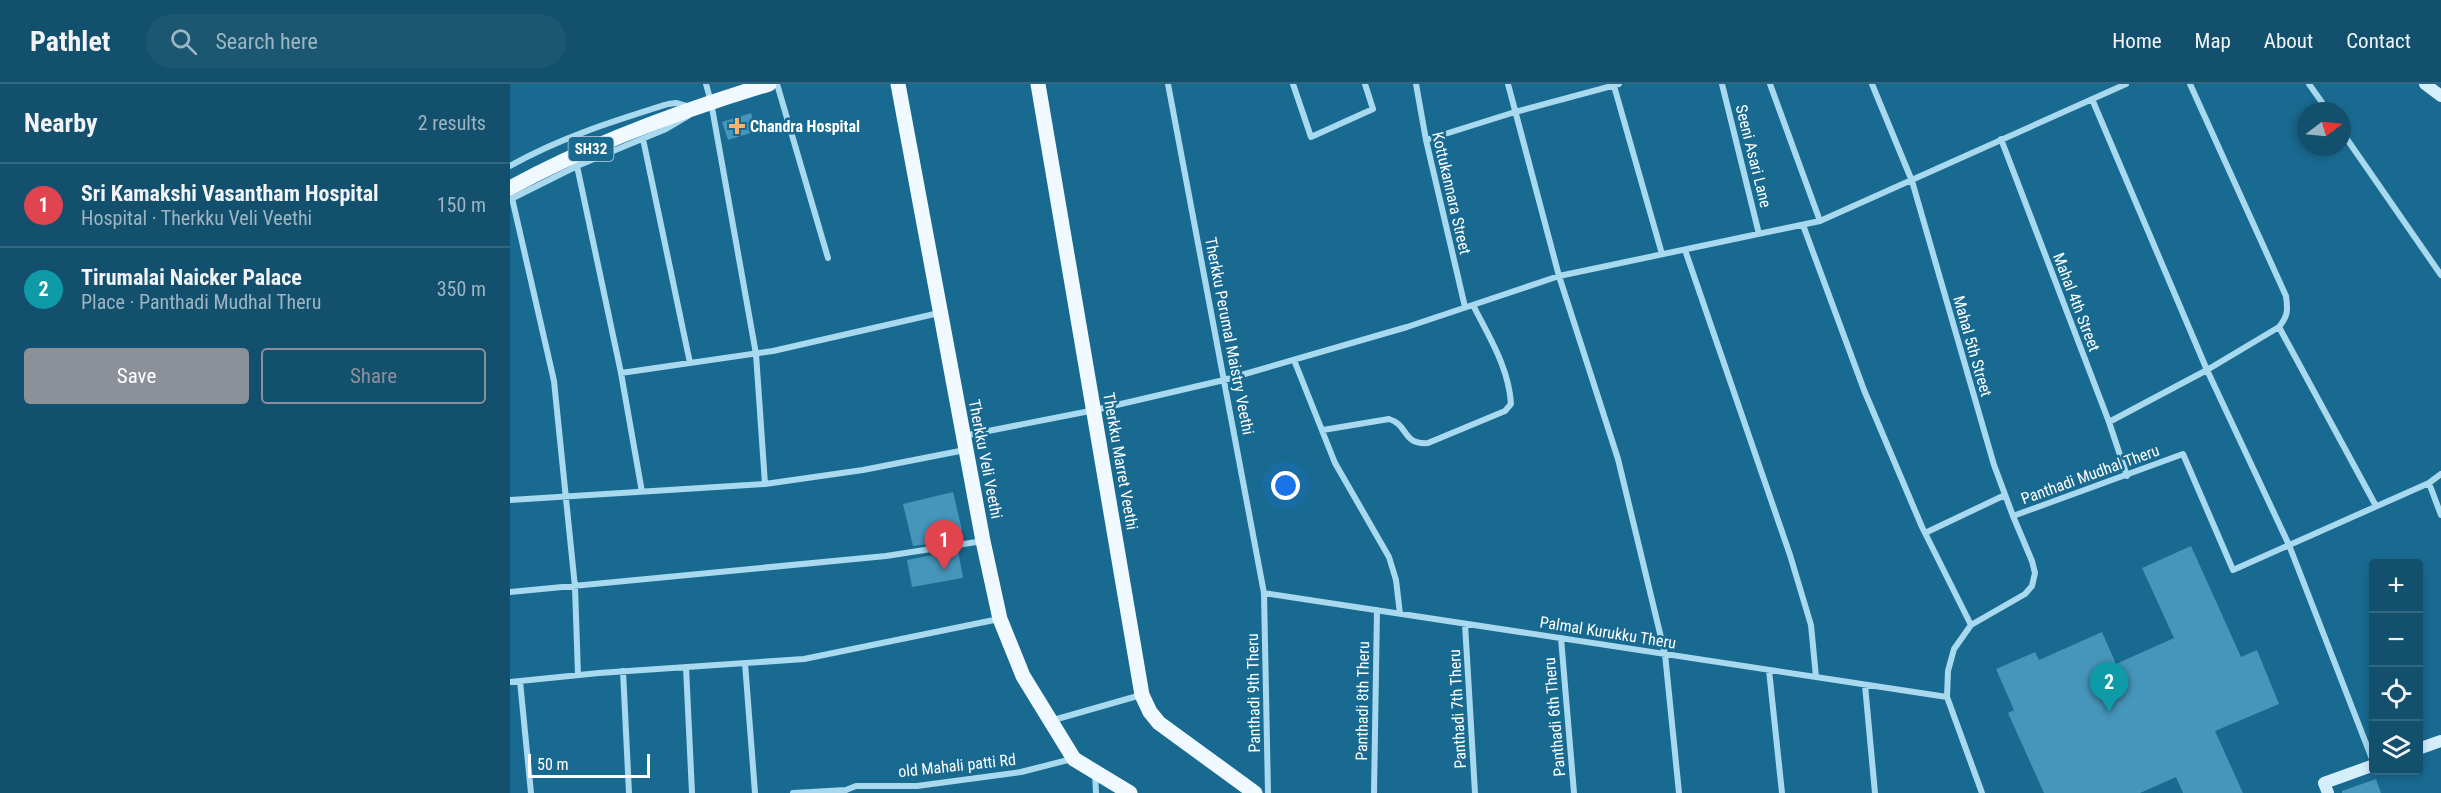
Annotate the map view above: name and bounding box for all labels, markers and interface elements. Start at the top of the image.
search box [146,14,566,68]
text: Pathlet [30,25,110,58]
icon: search [167,25,200,58]
text: Search here [215,29,318,54]
text: Home [2112,29,2162,53]
text: Map [2195,29,2231,53]
text: About [2264,29,2313,53]
text: Contact [2346,29,2411,53]
north arrow [2297,102,2351,156]
street label: Seeni Asari Lane [1732,103,1775,210]
text: Nearby [24,108,98,138]
text: 2 results [418,111,486,135]
marker: Chandra Hospital [728,117,746,135]
place label: Chandra Hospital [750,117,860,136]
street label: Kottukannara Street [1428,130,1475,256]
road number: SH32 [568,137,614,161]
text: Sri Kamakshi Vasantham Hospital [81,181,379,206]
text: 1 [38,193,49,217]
text: 150 m [437,193,486,217]
text: Hospital · Therkku Veli Veethi [81,206,312,230]
street label: Therkku Perumal Maistry Veethi [1201,236,1258,436]
street label: Mahal 4th Street [2049,250,2104,354]
text: Tirumalai Naicker Palace [81,265,302,290]
text: 2 [38,277,49,301]
text: 350 m [437,277,486,301]
text: Place · Panthadi Mudhal Theru [81,290,321,314]
street label: Mahal 5th Street [1949,294,1996,399]
button: Save [24,348,249,404]
button: Share [261,348,486,404]
street label: Therkku Marret Veethi [1099,391,1142,531]
street label: Therkku Veli Veethi [965,398,1006,520]
street label: Panthadi Mudhal Theru [2018,441,2162,508]
your location [1271,471,1300,500]
pin: 1 [924,520,964,570]
map controls [2369,559,2423,775]
button: + [2369,559,2423,613]
street label: Palmal Kurukku Theru [1538,612,1677,653]
button: − [2369,613,2423,667]
street label: Panthadi 9th Theru [1243,633,1264,753]
street label: Panthadi 8th Theru [1352,641,1373,761]
street label: Panthadi 7th Theru [1445,649,1470,769]
street label: Panthadi 6th Theru [1540,657,1569,777]
pin: 2 [2090,662,2128,712]
button: locate [2369,667,2423,721]
button: layers [2369,721,2423,775]
street label: old Mahali patti Rd [897,750,1017,781]
scale bar [528,751,650,778]
text: 50 m [537,755,569,774]

